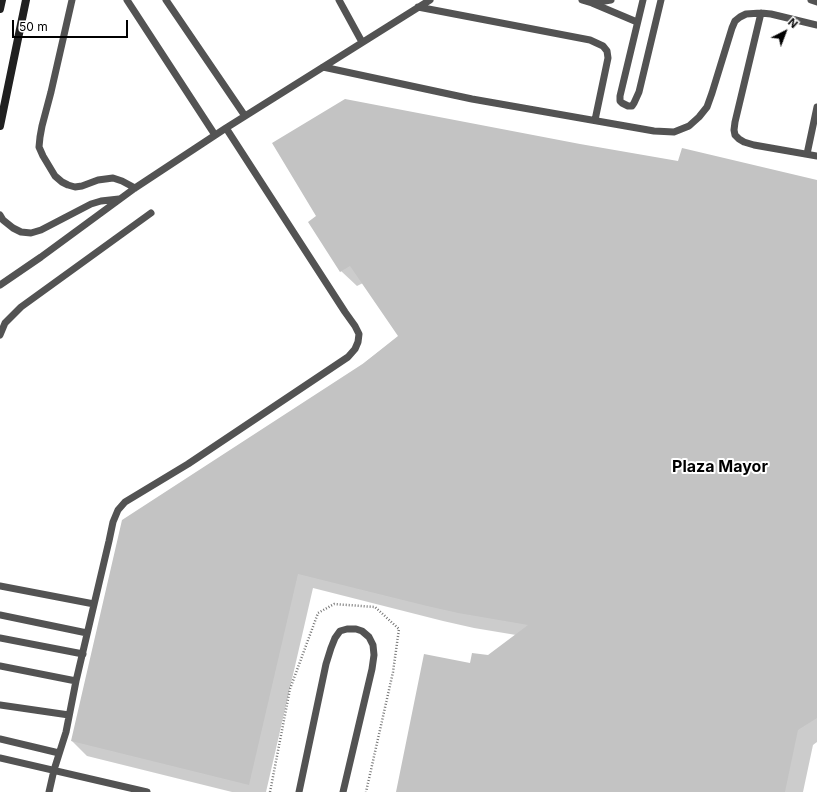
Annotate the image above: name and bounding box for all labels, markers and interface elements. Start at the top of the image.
scale bar [14,12,130,38]
north arrow [765,12,805,52]
text: N [785,15,801,31]
text: 50 m [19,19,48,34]
district label: Plaza Mayor [672,457,768,477]

